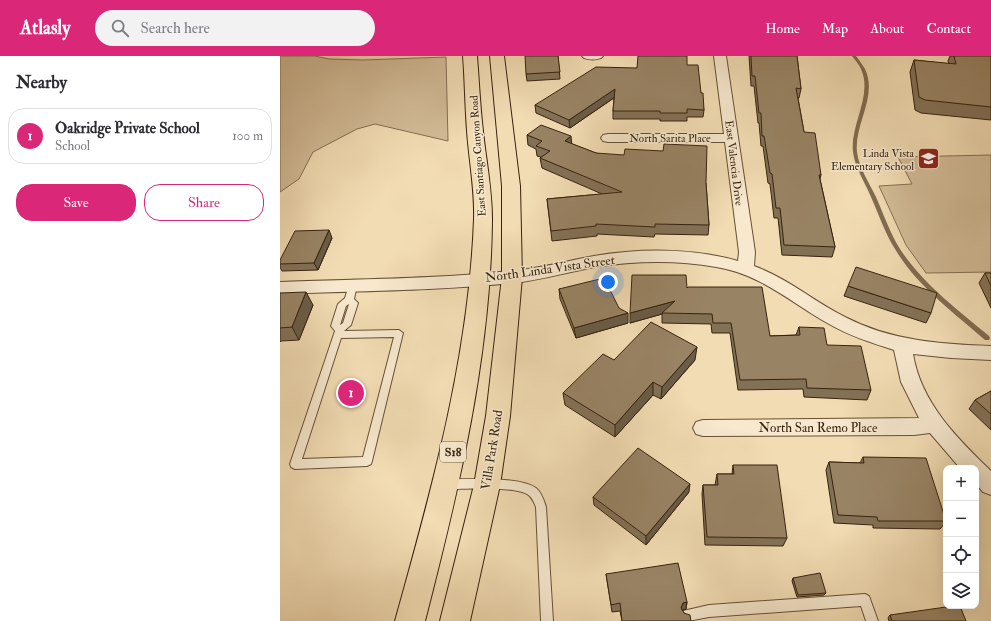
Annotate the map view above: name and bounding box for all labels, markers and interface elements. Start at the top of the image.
search box [95,10,375,46]
text: Atlasly [20,16,71,40]
icon: search [109,17,131,39]
text: Search here [141,19,210,38]
text: Home [765,20,800,37]
text: Map [822,20,848,37]
text: About [870,20,904,37]
text: Contact [926,20,971,37]
text: Nearby [16,72,67,93]
street label: East Santiago Canyon Road [467,94,490,217]
text: Oakridge Private School [55,119,200,138]
street label: East Valencia Drive [722,120,746,207]
text: 1 [28,128,32,144]
text: 100 m [232,128,263,144]
street label: North Sarita Place [629,132,711,145]
text: School [55,138,90,154]
school or university icon: Linda Vista Elementary School [916,146,942,172]
place label: Linda Vista Elementary School [831,147,914,174]
button: Save [16,184,136,221]
button: Share [144,184,264,221]
street label: North Linda Vista Street [484,252,616,286]
your location [598,272,618,292]
pin: 1 [338,378,364,408]
street label: Villa Park Road [478,408,506,491]
street label: North San Remo Place [759,420,878,436]
road number: S18 [440,442,466,462]
map controls [943,465,979,609]
button: + [943,465,979,501]
button: − [943,501,979,537]
button: locate [943,537,979,573]
button: layers [943,573,979,609]

